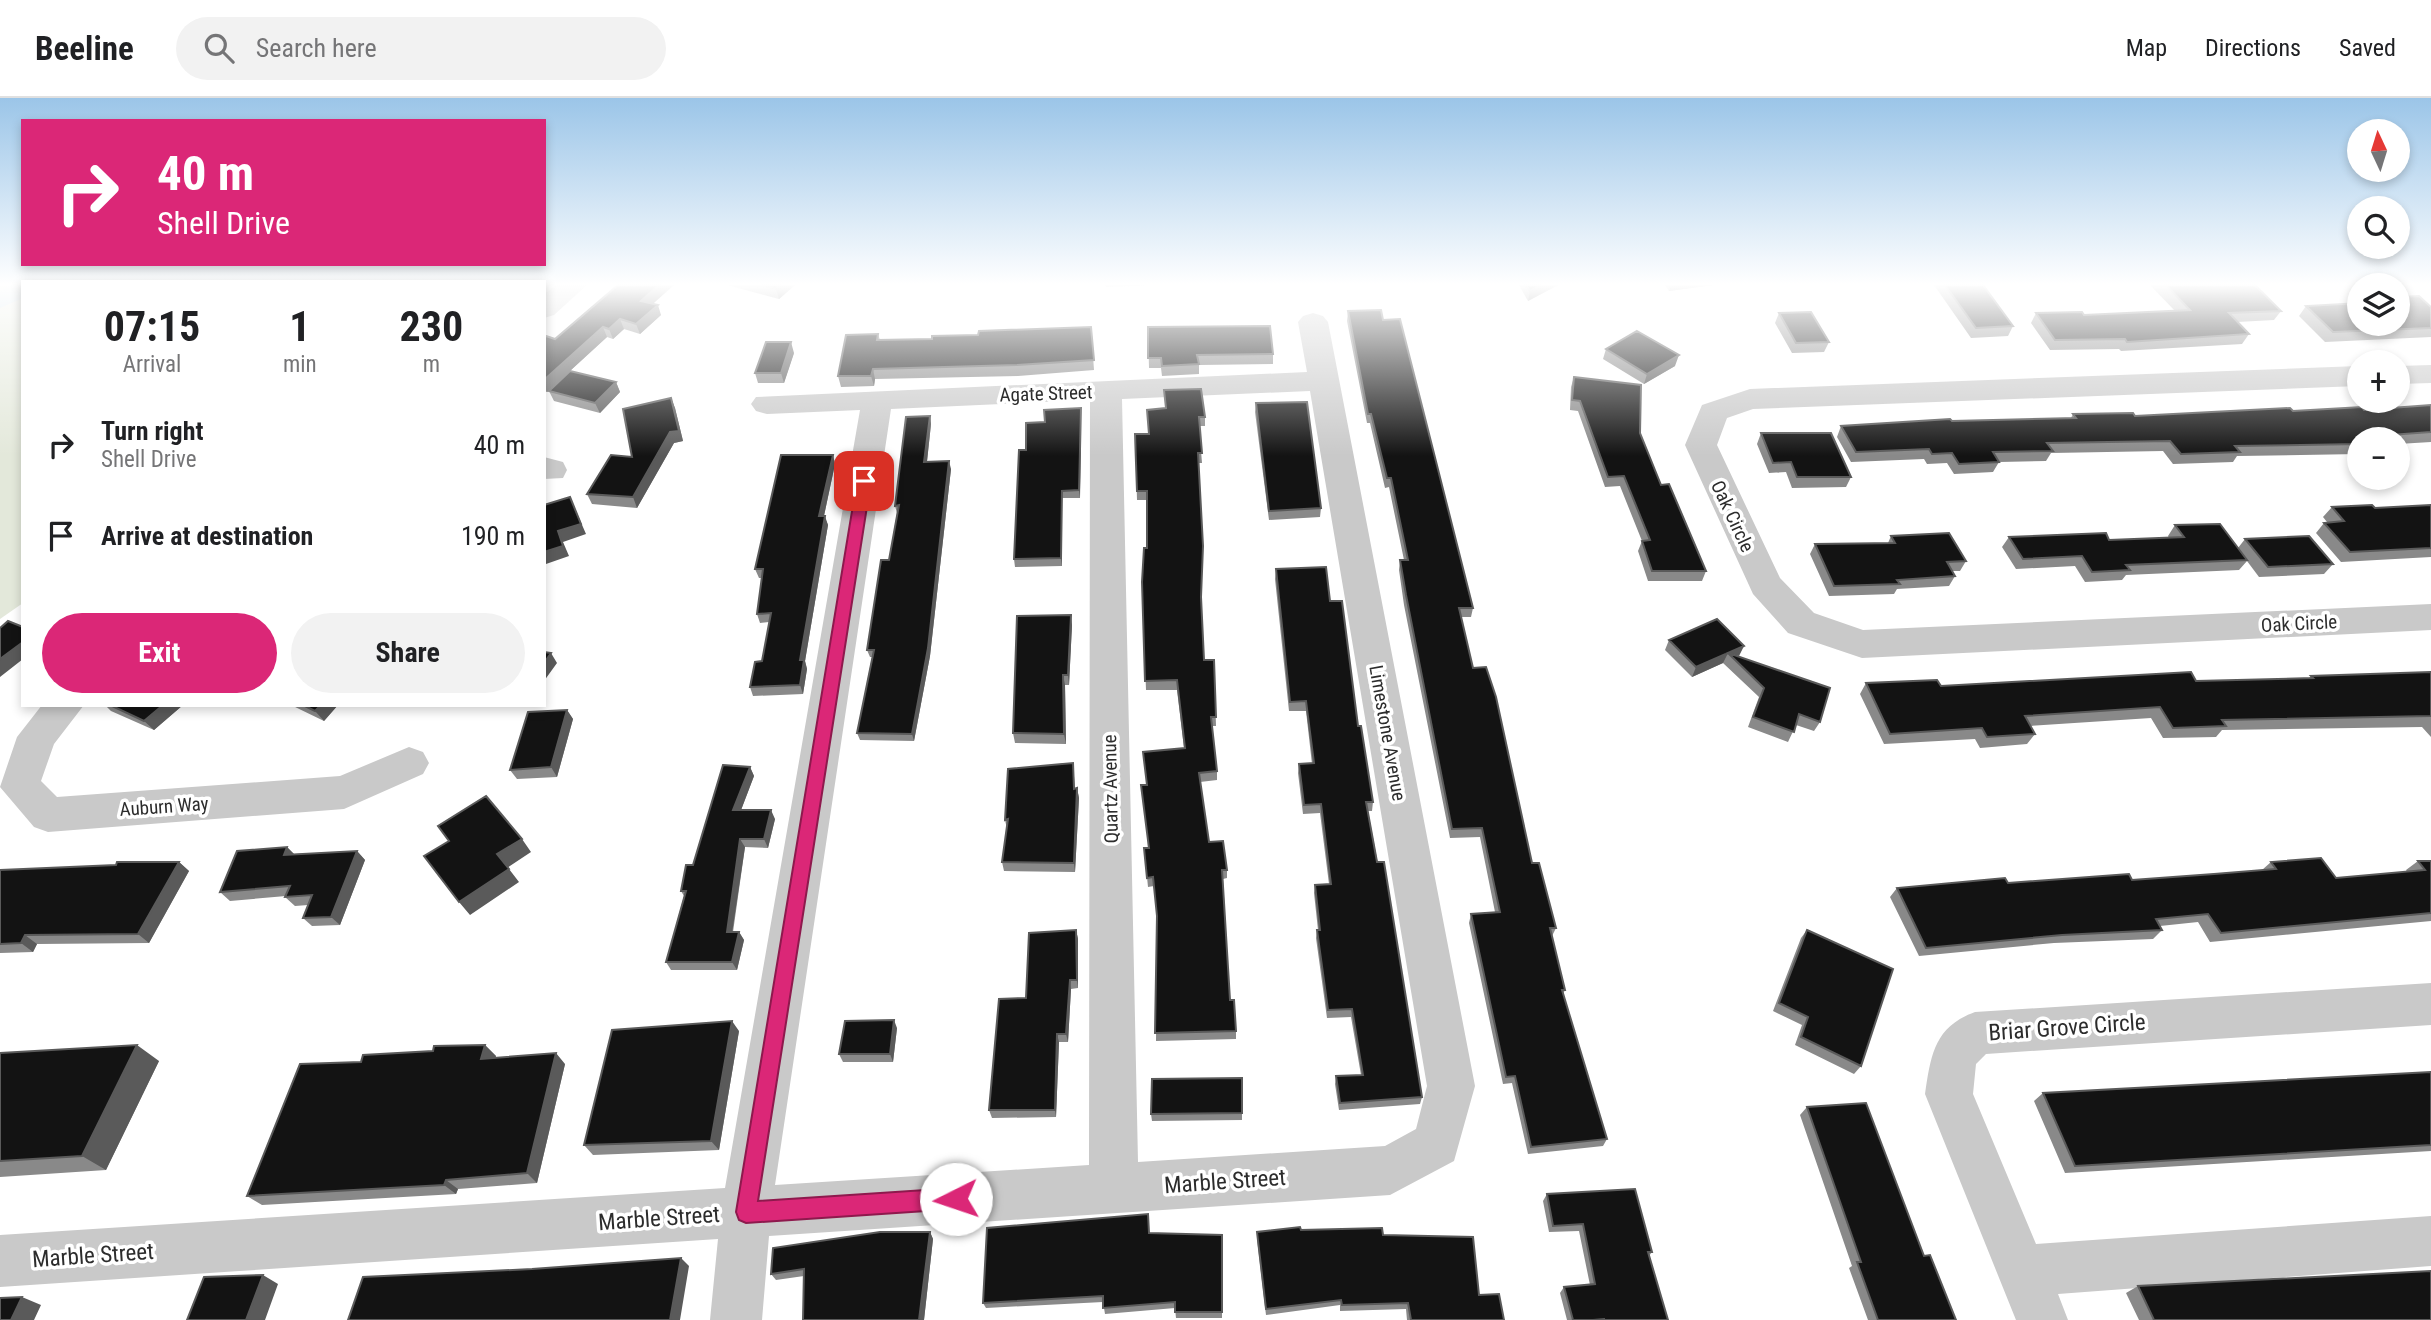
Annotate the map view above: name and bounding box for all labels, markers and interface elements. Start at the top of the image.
search box [176,17,666,80]
text: Beeline [35,29,134,68]
icon: search [200,29,238,67]
text: Search here [256,33,377,63]
text: Map [2126,34,2167,62]
text: Directions [2205,34,2301,62]
text: Saved [2339,34,2396,62]
north arrow [2347,119,2410,182]
map controls [2347,119,2410,490]
text: 40 m [157,145,254,202]
icon: right [42,147,133,238]
button: search [2347,196,2410,259]
text: Shell Drive [157,204,290,242]
button: layers [2347,273,2410,336]
text: 07:15 [104,302,200,351]
text: 1 [289,302,310,351]
text: 230 [399,302,463,351]
button: + [2347,350,2410,413]
text: Arrival [123,351,181,378]
text: min [283,351,317,378]
text: m [423,351,440,378]
street label: Agate Street [999,380,1093,407]
text: Turn right [101,416,203,446]
icon: right [42,426,80,464]
button: − [2347,427,2410,490]
text: 40 m [474,430,525,460]
text: Shell Drive [101,446,197,473]
pin [834,451,894,511]
icon: arrive [845,462,883,500]
street label: Oak Circle [1706,477,1759,556]
icon: arrive [42,517,80,555]
text: Arrive at destination [101,521,313,551]
text: 190 m [461,521,525,551]
street label: Oak Circle [2260,610,2338,637]
button: Exit [42,613,277,693]
button: Share [291,613,525,693]
street label: Limestone Avenue [1364,663,1411,803]
street label: Quartz Avenue [1098,734,1123,844]
street label: Auburn Way [119,792,209,821]
street label: Briar Grove Circle [1988,1009,2147,1046]
position arrow [919,1162,993,1236]
street label: Marble Street [1163,1164,1287,1199]
street label: Marble Street [597,1201,721,1236]
street label: Marble Street [31,1238,155,1273]

